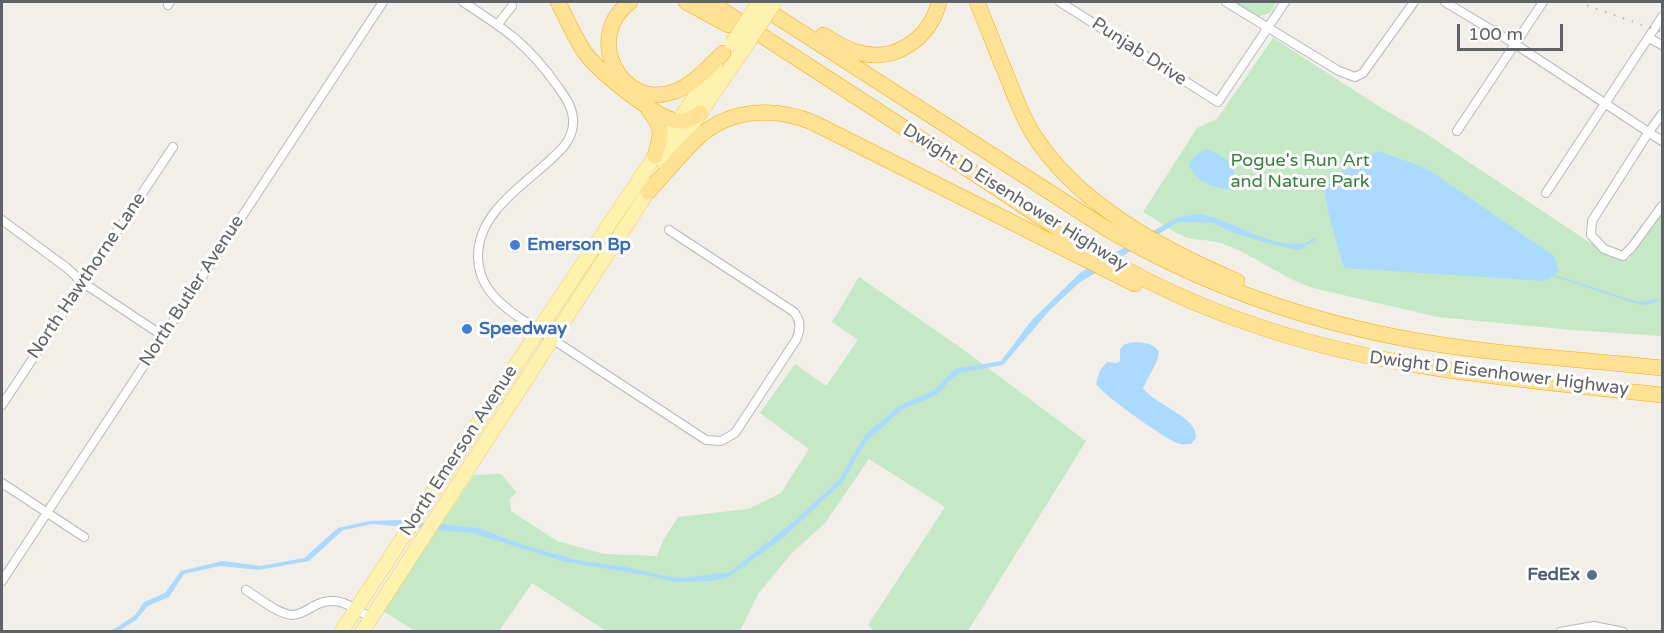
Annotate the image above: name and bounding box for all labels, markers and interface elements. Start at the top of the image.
scale bar [1460,12,1566,50]
street label: Punjab Drive [1087,13,1191,91]
text: 100 m [1468,23,1523,45]
street label: Dwight D Eisenhower Highway [898,120,1132,276]
park label: Pogue's Run Art and Nature Park [1230,150,1370,192]
street label: North Hawthorne Lane [23,189,151,363]
street label: North Butler Avenue [135,212,249,370]
place label: Emerson Bp [527,234,631,256]
marker: Emerson Bp [508,238,522,252]
place label: Speedway [479,318,567,340]
marker: Speedway [460,322,474,336]
street label: Dwight D Eisenhower Highway [1368,347,1630,401]
street label: North Emerson Avenue [396,362,522,540]
place label: FedEx [1527,564,1580,586]
marker: FedEx [1585,568,1599,582]

